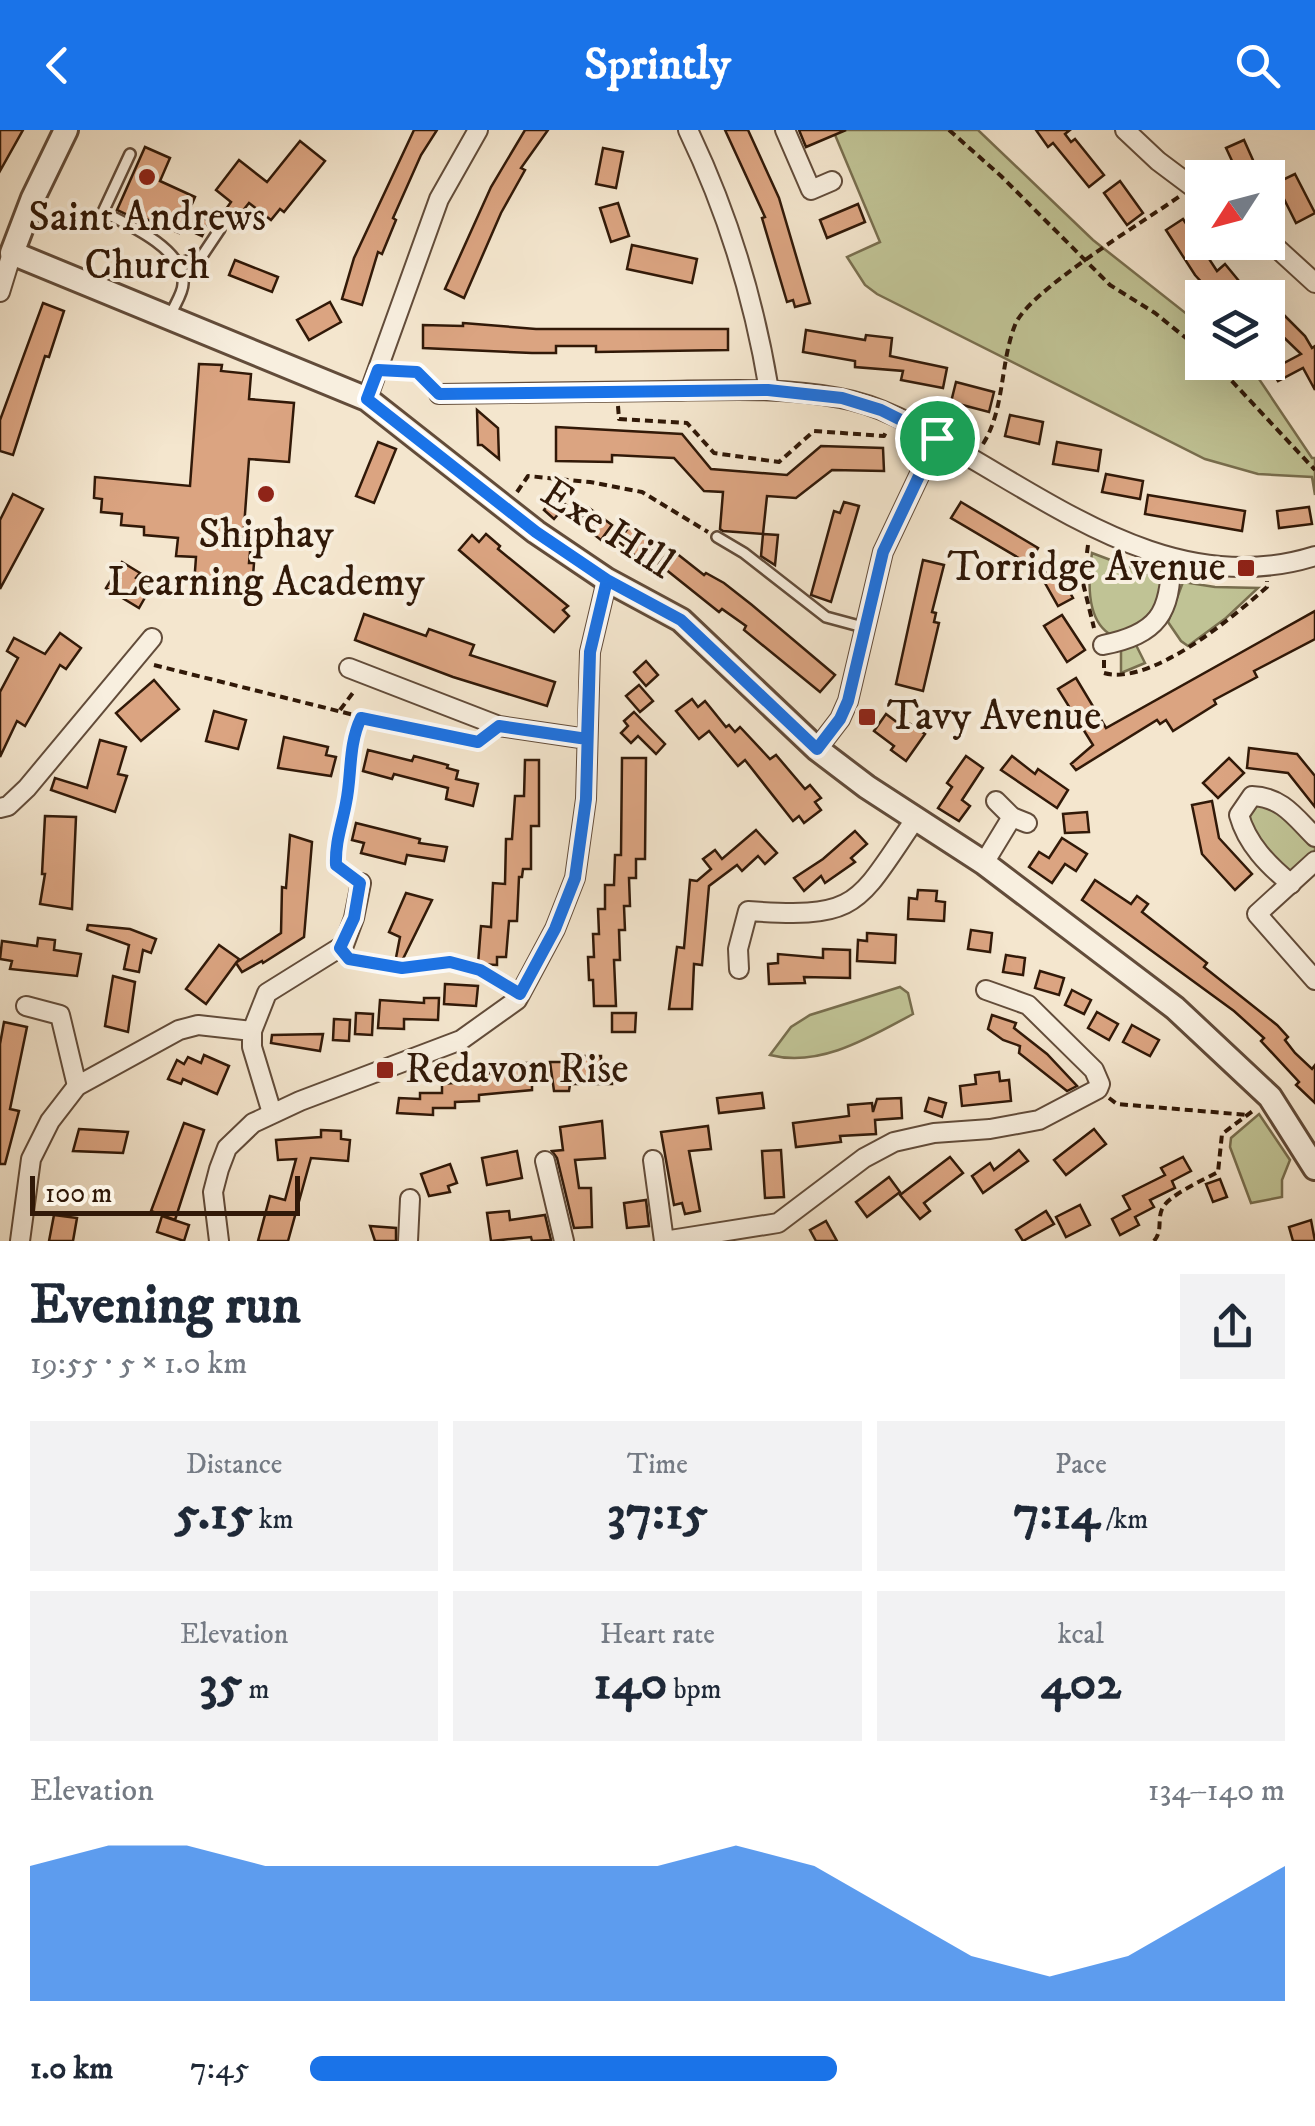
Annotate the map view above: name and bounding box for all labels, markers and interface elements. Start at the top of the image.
text: Sprintly [584,37,731,93]
icon: back [30,38,85,93]
icon: search [1230,38,1285,93]
north arrow [1185,160,1285,260]
map controls [1185,160,1285,380]
marker: Saint Andrews Church [136,166,158,188]
place label: Saint Andrews Church [28,192,266,292]
button: layers [1185,280,1285,380]
pin [895,396,980,481]
icon: arrive [910,411,965,466]
street label: Exe Hill [531,467,684,591]
marker: Shiphay Learning Academy [255,483,277,505]
place label: Shiphay Learning Academy [107,509,426,609]
place label: Torridge Avenue [947,542,1226,594]
marker: Torridge Avenue [1235,557,1257,579]
place label: Tavy Avenue [887,691,1101,743]
marker: Tavy Avenue [856,706,878,728]
place label: Redavon Rise [405,1044,629,1096]
marker: Redavon Rise [374,1059,396,1081]
scale bar [30,1171,300,1216]
text: 100 m [45,1176,112,1211]
text: Evening run [30,1272,301,1341]
button: share [1180,1274,1285,1379]
text: 19:55 · 5 × 1.0 km [30,1344,247,1384]
text: Distance [186,1447,282,1482]
text: Time [627,1447,688,1482]
text: Pace [1055,1447,1107,1482]
text: 5.15 [175,1482,253,1545]
text: 37:15 [607,1482,708,1545]
text: 7:14 [1013,1482,1100,1545]
text: km [253,1502,294,1537]
text: /km [1100,1502,1148,1537]
text: Elevation [180,1617,288,1652]
text: Heart rate [600,1617,715,1652]
text: kcal [1058,1617,1104,1652]
text: 35 [199,1652,242,1715]
text: 140 [593,1652,667,1715]
text: 402 [1041,1652,1121,1715]
text: m [242,1672,269,1707]
text: bpm [667,1672,722,1707]
text: Elevation [30,1771,154,1811]
text: 134–140 m [1148,1771,1285,1811]
text: 1.0 km [30,2049,113,2089]
text: 7:45 [190,2049,249,2089]

